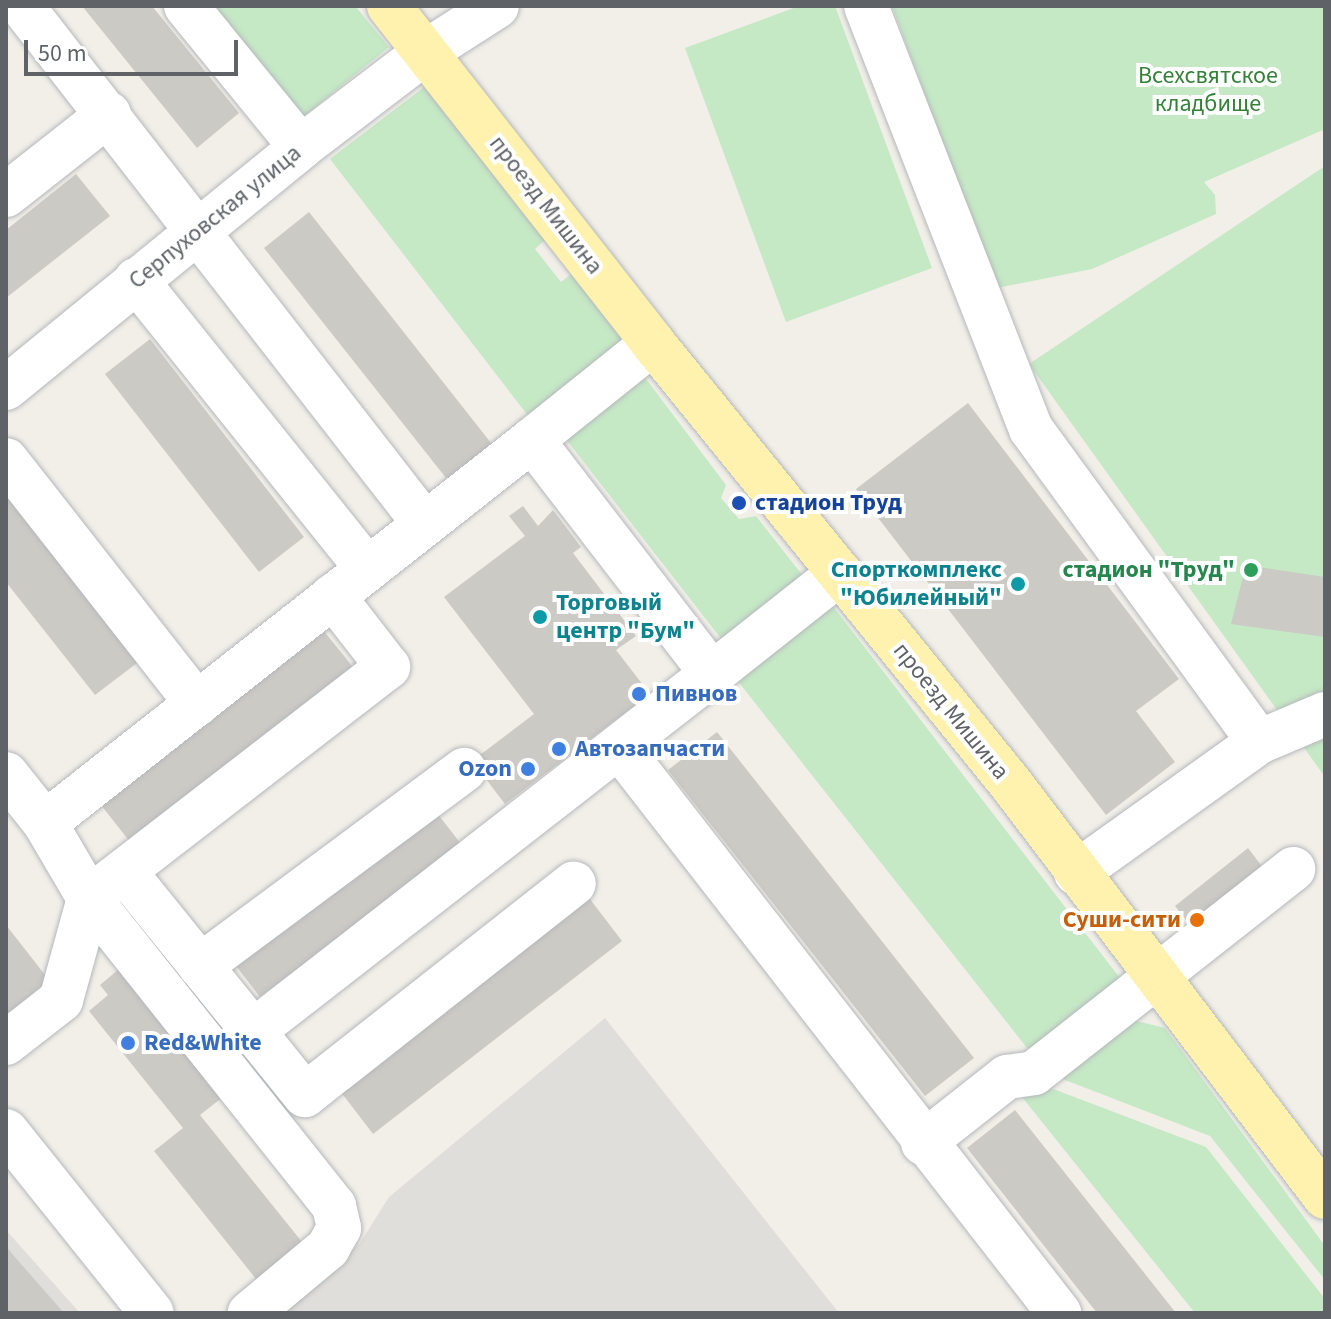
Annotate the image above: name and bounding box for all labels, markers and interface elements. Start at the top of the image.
scale bar [28,24,242,74]
text: 50 m [38,36,87,71]
park label: Всехсвятское кладбище [1138,62,1278,118]
street label: проезд Мишина [483,130,609,280]
street label: Серпуховская улица [123,139,307,295]
place label: стадион Труд [755,489,902,517]
marker: стадион Труд [730,494,748,512]
place label: Спорткомплекс "Юбилейный" [831,556,1002,612]
place label: стадион "Труд" [1063,556,1235,584]
marker: стадион "Труд" [1242,561,1260,579]
marker: Спорткомплекс "Юбилейный" [1009,575,1027,593]
place label: Торговый центр "Бум" [556,589,695,645]
marker: Торговый центр "Бум" [531,608,549,626]
street label: проезд Мишина [887,637,1015,785]
place label: Пивнов [655,680,738,708]
marker: Пивнов [630,685,648,703]
place label: Автозапчасти [575,735,725,763]
marker: Автозапчасти [550,740,568,758]
place label: Ozon [458,755,512,783]
marker: Ozon [519,760,537,778]
place label: Суши-сити [1063,906,1181,934]
marker: Суши-сити [1188,911,1206,929]
place label: Red&White [144,1029,262,1057]
marker: Red&White [119,1034,137,1052]

